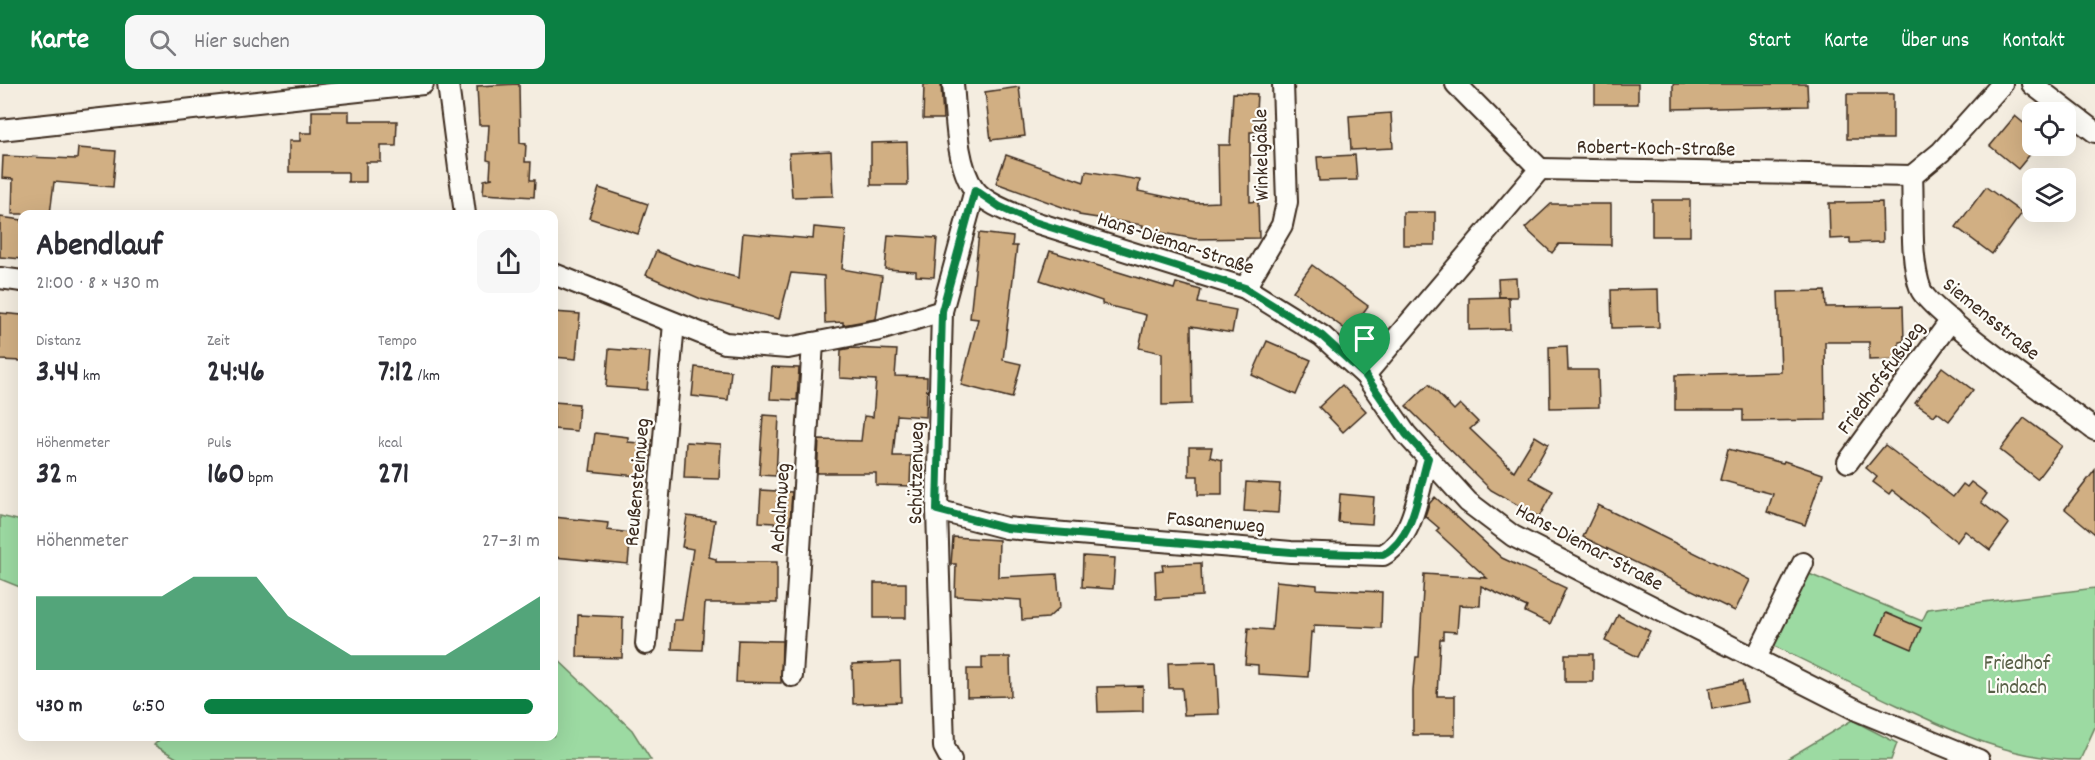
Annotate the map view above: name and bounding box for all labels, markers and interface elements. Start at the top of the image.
search box [125,15,545,69]
text: Karte [30,22,89,62]
icon: search [146,26,179,59]
text: Hier suchen [194,27,290,58]
text: Start [1749,27,1791,57]
text: Karte [1824,27,1868,57]
text: Über uns [1901,27,1969,57]
text: Kontakt [2002,27,2065,57]
map controls [2022,102,2076,222]
button: locate [2022,102,2076,156]
street label: Winkelgäßle [1247,109,1279,201]
street label: Robert-Koch-Straße [1576,134,1736,166]
button: layers [2022,168,2076,222]
street label: Hans-Diemar-Straße [1093,205,1257,284]
text: Abendlauf [36,224,163,271]
button: share [477,230,540,293]
text: 21:00 · 8 × 430 m [36,270,159,298]
street label: Siemensstraße [1935,272,2045,369]
pin [1339,313,1390,375]
street label: Friedhofsfußweg [1831,316,1934,442]
icon: arrive [1348,322,1381,355]
text: Distanz [36,330,81,353]
text: Zeit [207,330,230,353]
text: Tempo [378,330,417,353]
text: 3.44 [36,353,79,396]
text: 24:46 [207,353,265,396]
text: 7:12 [378,353,414,396]
text: km [79,365,100,388]
text: /km [414,365,440,388]
street label: Reußensteinweg [618,417,660,548]
street label: Schützenweg [902,421,934,525]
text: Höhenmeter [36,432,110,455]
text: Puls [207,432,232,455]
text: kcal [378,432,402,455]
text: 32 [36,455,62,498]
text: 160 [207,455,245,498]
text: 271 [378,455,409,498]
street label: Achalmweg [764,462,800,555]
text: m [62,467,77,490]
text: bpm [245,467,274,490]
street label: Hans-Diemar-Straße [1509,497,1668,600]
street label: Fasanenweg [1165,505,1266,543]
text: Höhenmeter [36,528,128,556]
text: 27–31 m [482,528,540,556]
park label: Friedhof Lindach [1984,650,2051,704]
text: 430 m [36,693,82,721]
text: 6:50 [132,693,165,721]

